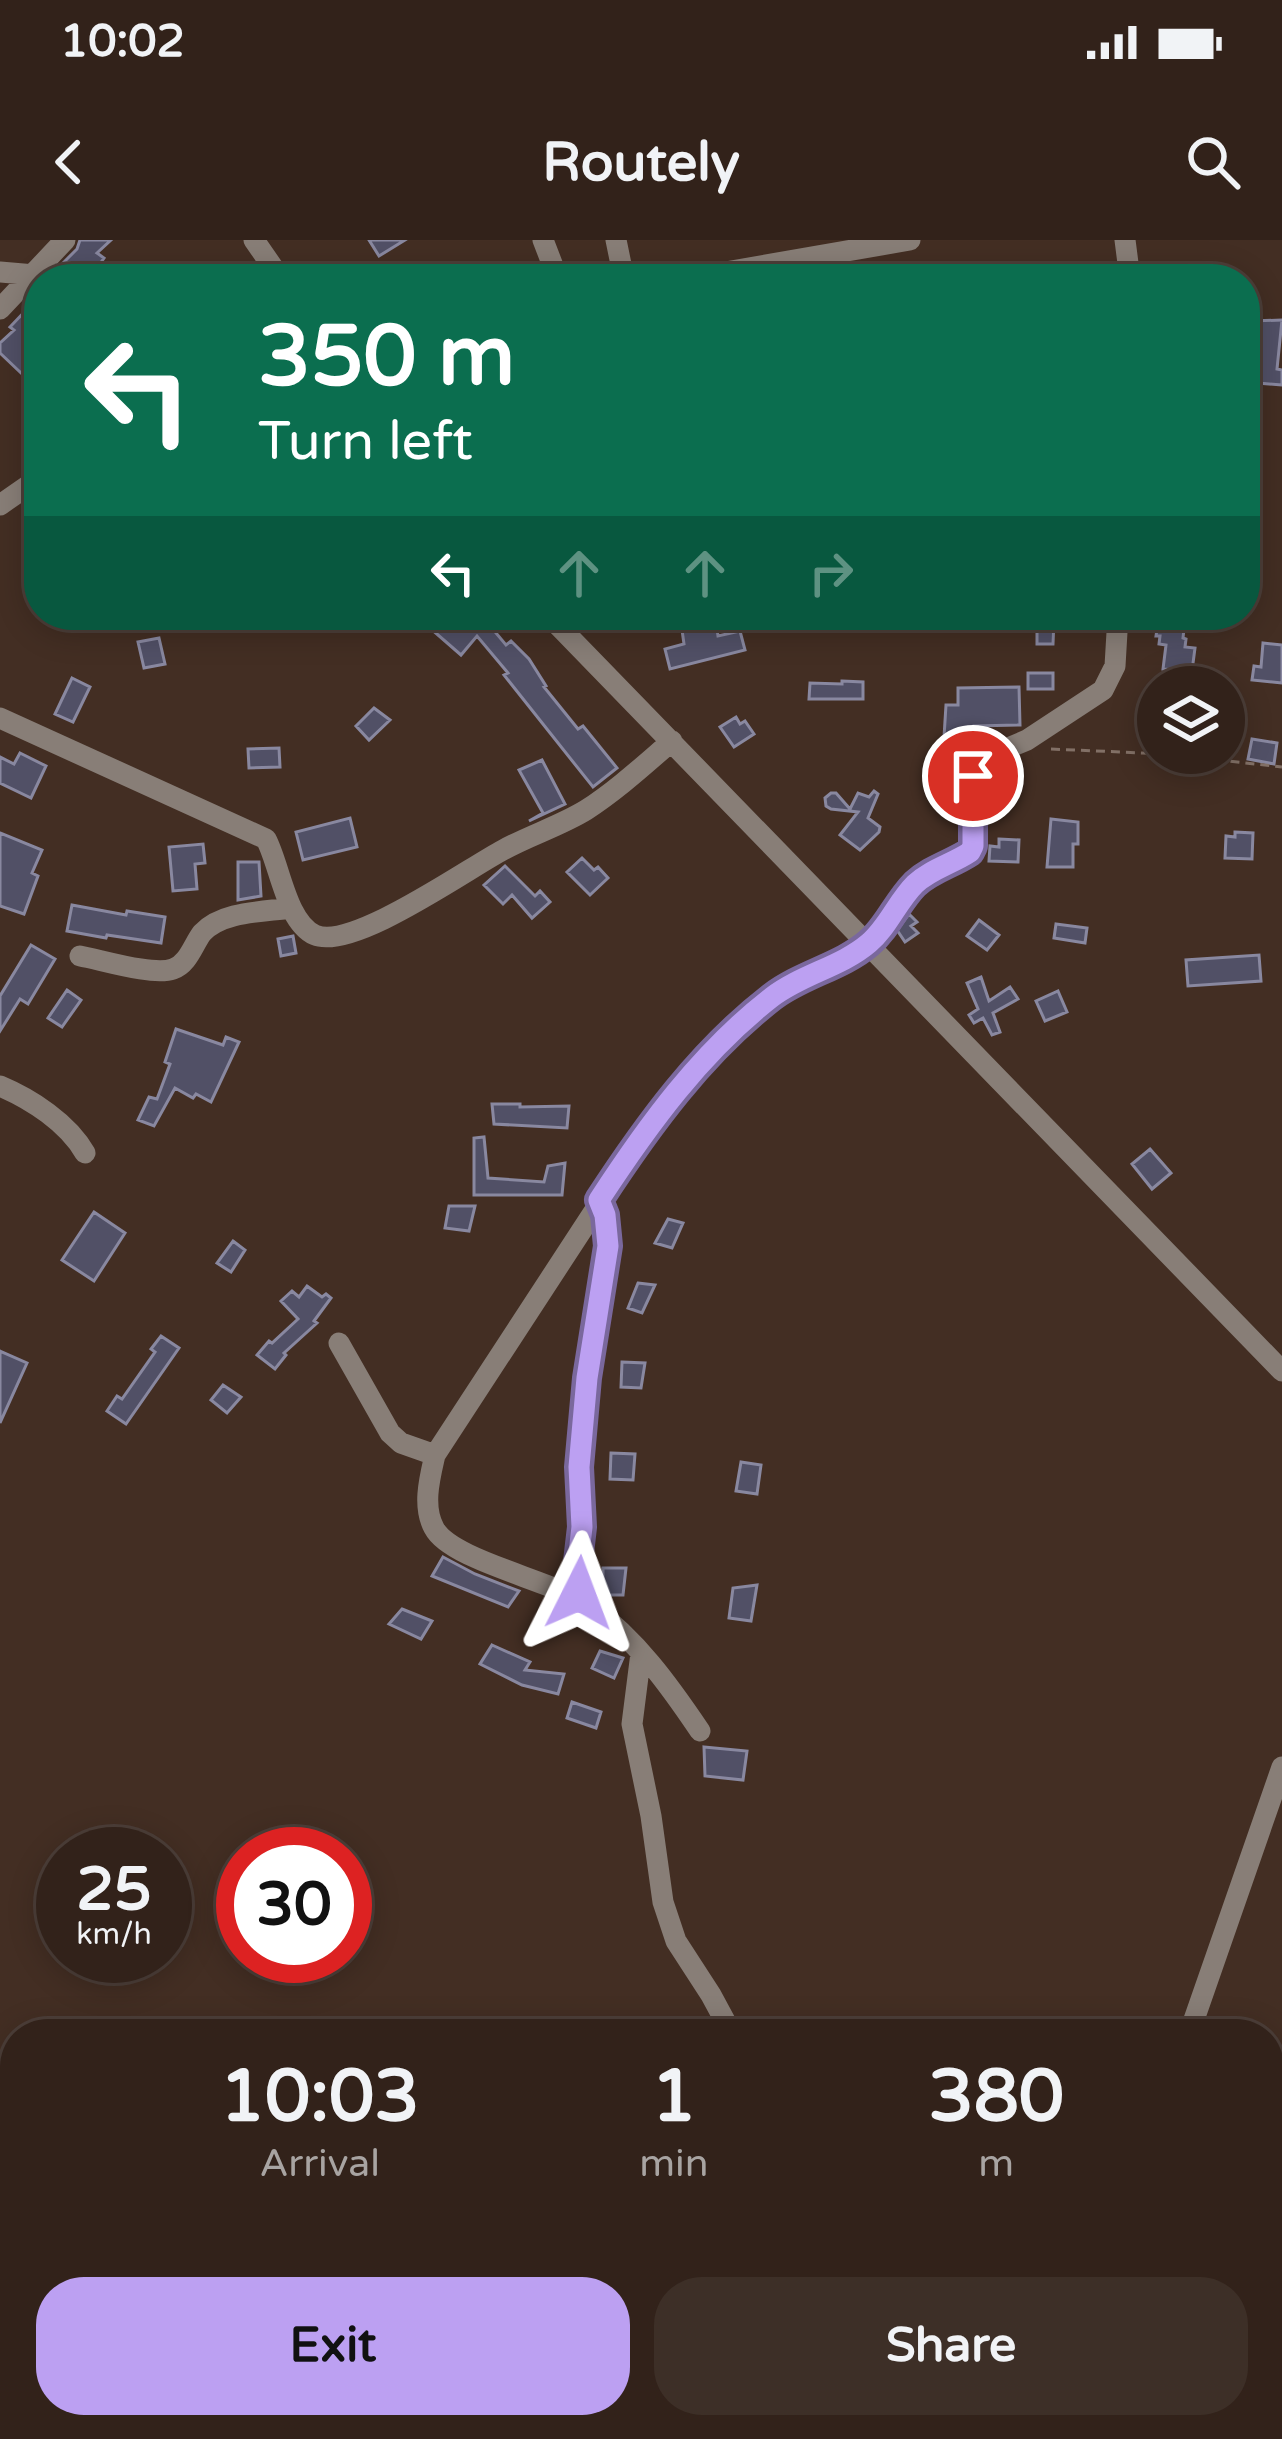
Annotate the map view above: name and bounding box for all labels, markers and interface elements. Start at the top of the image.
text: 10:02 [60,15,185,69]
icon: back [36,129,102,195]
icon: search [1180,129,1246,195]
text: Routely [542,130,740,195]
text: 350 m [258,307,515,408]
icon: left [60,312,216,468]
text: Turn left [258,409,473,474]
icon: left [420,540,486,606]
icon: ahead [546,540,612,606]
icon: ahead [672,540,738,606]
icon: right [798,540,864,606]
map controls [1137,666,1245,774]
button: layers [1137,666,1245,774]
pin [922,725,1024,827]
icon: arrive [940,743,1006,809]
position arrow [516,1530,642,1656]
speed limit sign: 30 [216,1827,372,1983]
text: 25 [76,1854,152,1926]
text: km/h [76,1916,152,1953]
text: 10:03 [220,2054,419,2141]
text: 1 [651,2054,697,2141]
text: 380 [928,2054,1064,2141]
text: Arrival [259,2140,380,2187]
text: min [639,2140,709,2187]
text: m [978,2140,1014,2187]
button: Exit [36,2277,630,2415]
button: Share [654,2277,1248,2415]

